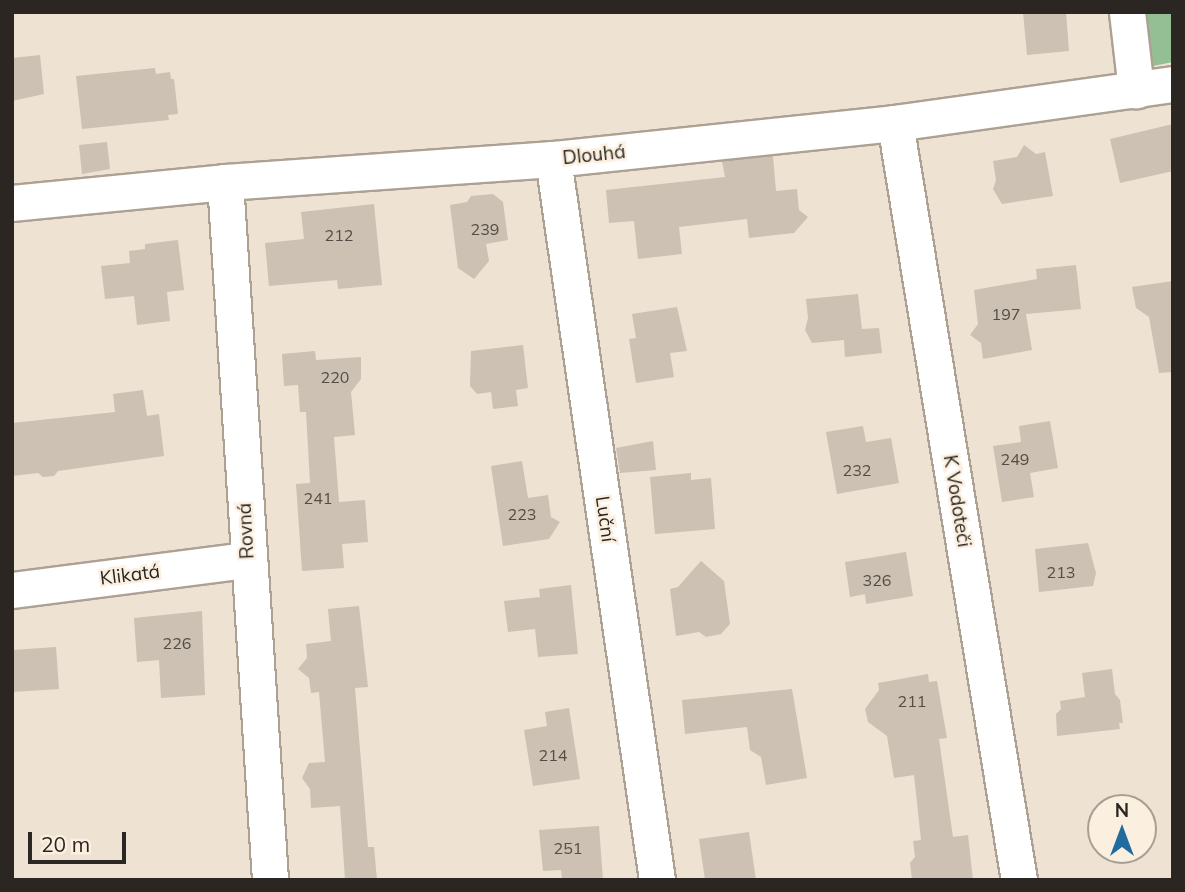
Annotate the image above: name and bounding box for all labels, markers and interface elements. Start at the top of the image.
street label: Dlouhá [561,140,627,170]
house number: 239 [471,219,499,239]
house number: 212 [325,225,353,245]
house number: 197 [992,304,1020,324]
house number: 220 [321,367,349,387]
house number: 249 [1001,449,1029,469]
street label: K Vodoteči [938,453,976,549]
house number: 232 [843,460,871,480]
house number: 241 [304,488,332,508]
street label: Luční [590,495,620,543]
street label: Rovná [233,502,259,560]
house number: 223 [508,504,536,524]
street label: Klikatá [99,560,161,590]
house number: 213 [1047,562,1075,582]
house number: 326 [863,570,891,590]
house number: 226 [163,633,191,653]
house number: 211 [898,691,926,711]
house number: 214 [539,745,567,765]
north arrow [1087,794,1157,864]
text: N [1115,798,1129,822]
scale bar [32,818,130,862]
text: 20 m [41,831,90,857]
house number: 251 [554,838,582,858]

